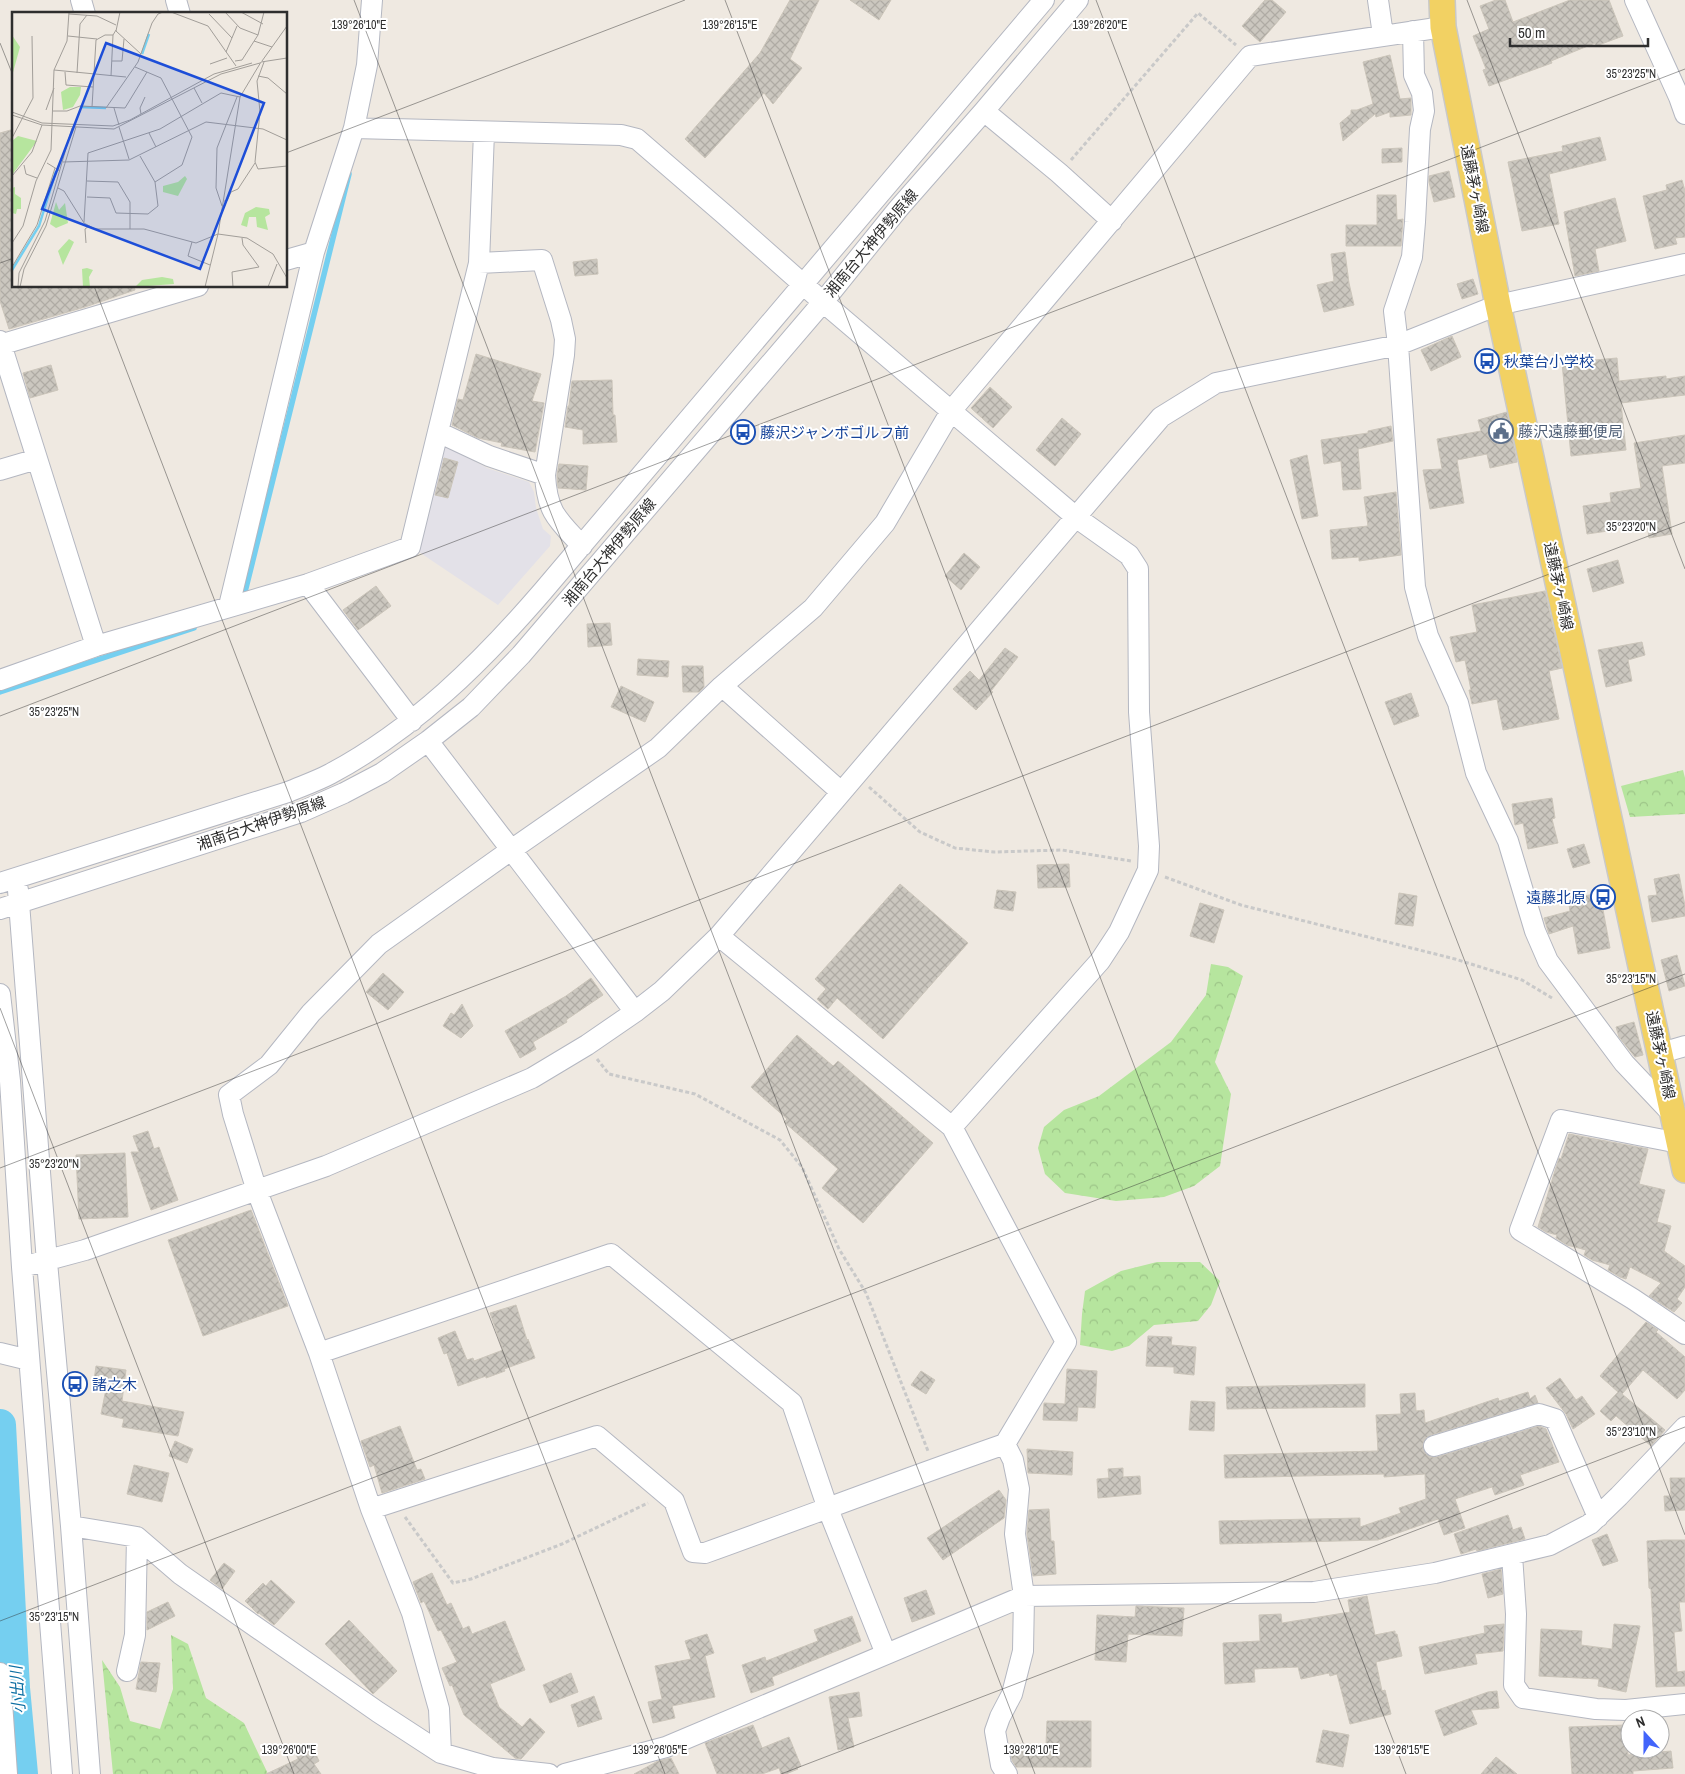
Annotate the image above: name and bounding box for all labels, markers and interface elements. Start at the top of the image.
inset map [12,12,288,288]
scale bar [1510,15,1648,47]
text: 139°26'10"E [331,17,387,33]
text: 139°26'15"E [702,17,758,33]
text: 139°26'20"E [1072,17,1128,33]
text: 50 m [1518,22,1545,43]
text: 35°23'25"N [1606,66,1656,82]
street label: 遠藤茅ヶ崎線 [1456,143,1494,235]
street label: 湘南台大神伊勢原線 [820,185,922,301]
bus stop icon: 秋葉台小学校 [1474,348,1500,374]
place label: 秋葉台小学校 [1504,351,1594,372]
public building icon: 藤沢遠藤郵便局 [1488,418,1514,444]
bus stop icon: 藤沢ジャンボゴルフ前 [730,419,756,445]
place label: 藤沢遠藤郵便局 [1518,421,1623,442]
place label: 藤沢ジャンボゴルフ前 [760,422,909,443]
street label: 湘南台大神伊勢原線 [558,494,660,610]
text: 35°23'20"N [1606,519,1656,535]
street label: 遠藤茅ヶ崎線 [1539,540,1579,632]
text: 35°23'25"N [29,704,79,720]
street label: 湘南台大神伊勢原線 [194,791,328,855]
bus stop icon: 遠藤北原 [1590,884,1616,910]
place label: 遠藤北原 [1526,887,1586,908]
text: 35°23'15"N [1606,971,1656,987]
street label: 遠藤茅ヶ崎線 [1641,1009,1681,1101]
text: 35°23'20"N [29,1156,79,1172]
bus stop icon: 諸之木 [62,1371,88,1397]
place label: 諸之木 [92,1374,137,1395]
text: 35°23'10"N [1606,1424,1656,1440]
text: 35°23'15"N [29,1609,79,1625]
water label: 小出川 [4,1663,30,1715]
north arrow [1620,1709,1670,1759]
text: N [1633,1712,1647,1732]
text: 139°26'00"E [261,1742,317,1758]
text: 139°26'05"E [632,1742,688,1758]
text: 139°26'10"E [1003,1742,1059,1758]
text: 139°26'15"E [1374,1742,1430,1758]

